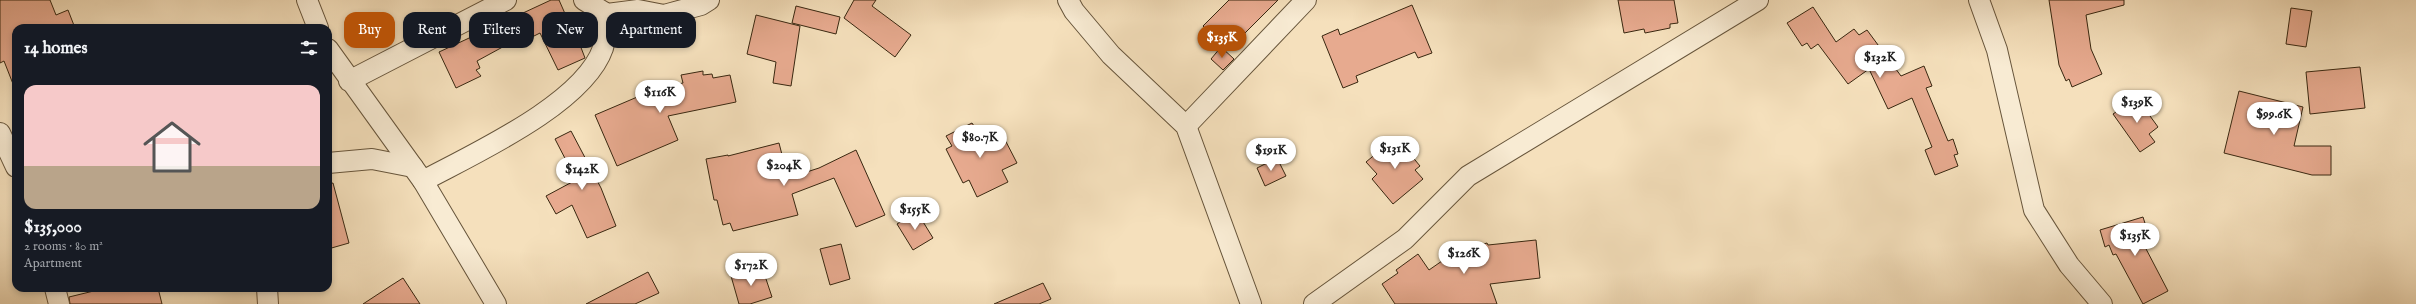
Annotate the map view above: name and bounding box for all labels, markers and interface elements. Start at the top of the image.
chip: Buy [344,12,395,48]
chip: Rent [403,12,461,48]
chip: Filters [469,12,534,48]
chip: New [542,12,598,48]
chip: Apartment [606,12,696,48]
pin: $135K [1194,25,1250,59]
text: $135K [1206,29,1238,46]
icon: filters [298,37,320,59]
text: 14 homes [24,38,87,59]
pin: $132K [1852,45,1908,79]
text: $132K [1864,49,1896,66]
pin: $116K [632,80,688,114]
text: $116K [644,84,676,101]
pin: $139K [2109,90,2165,124]
text: $139K [2121,94,2153,111]
pin: $99.6K [2241,102,2307,136]
text: $99.6K [2256,106,2292,123]
icon: home [136,111,208,183]
pin: $80.7K [947,125,1013,159]
text: $80.7K [962,129,998,146]
pin: $131K [1367,136,1423,170]
pin: $191K [1243,138,1299,172]
text: $131K [1379,140,1411,157]
text: $191K [1255,142,1287,159]
pin: $204K [756,153,812,187]
pin: $142K [554,157,610,191]
text: $204K [766,157,802,174]
text: $142K [565,161,599,178]
pin: $155K [887,197,943,231]
text: $155K [900,201,930,218]
text: $135,000 [24,217,82,238]
pin: $135K [2107,223,2163,257]
text: $135K [2119,227,2151,244]
text: 2 rooms · 80 m² [24,238,103,255]
pin: $126K [1436,241,1492,275]
text: $126K [1447,245,1481,262]
pin: $172K [723,253,779,287]
text: Apartment [24,255,82,272]
text: $172K [734,257,768,274]

